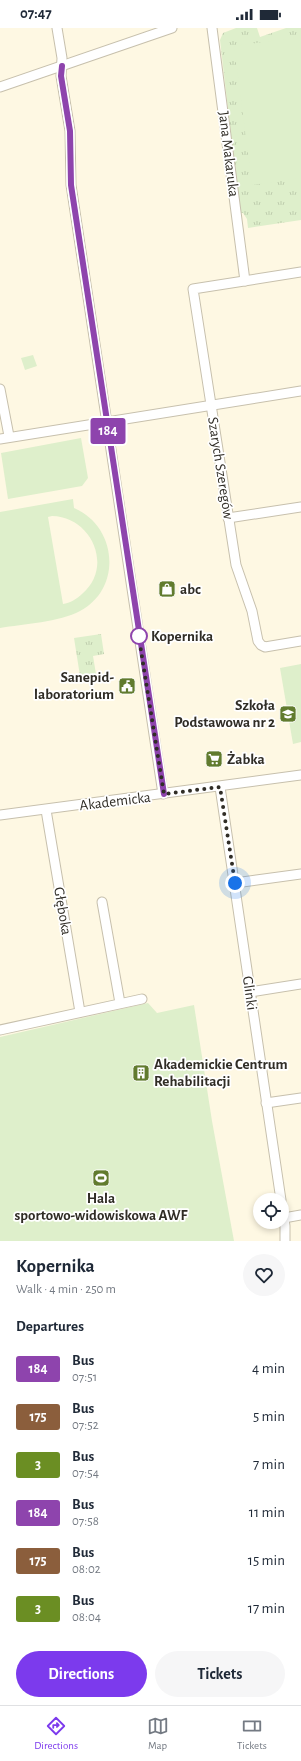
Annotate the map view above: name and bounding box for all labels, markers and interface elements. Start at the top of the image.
text: 07:47 [20,6,52,21]
street label: Jana Makaruka [216,110,241,198]
street label: Szarych Szeregów [205,416,236,520]
line badge: 184 [85,418,131,444]
text: 184 [99,424,117,438]
shop icon: abc [157,579,177,599]
place label: abc [180,582,201,597]
marker: Kopernika [130,627,148,645]
place label: Kopernika [151,629,213,644]
place label: Sanepid- laboratorium [34,670,114,702]
public building icon: Sanepid- laboratorium [117,676,137,696]
place label: Szkoła Podstawowa nr 2 [174,698,275,730]
school or university icon: Szkoła Podstawowa nr 2 [278,704,298,724]
supermarket icon: Żabka [204,749,224,769]
place label: Żabka [227,751,265,767]
street label: Akademicka [79,790,152,813]
your location [225,873,245,893]
street label: Głęboka [51,886,74,936]
street label: Glinki [240,975,259,1011]
place label: Akademickie Centrum Rehabilitacji [154,1057,288,1089]
building icon: Akademickie Centrum Rehabilitacji [131,1063,151,1083]
sports icon: Hala sportowo-widowiskowa AWF [91,1168,111,1188]
place label: Hala sportowo-widowiskowa AWF [15,1191,189,1223]
map controls [253,1193,289,1229]
button: locate [253,1193,289,1229]
button: heart [243,1254,285,1296]
text: Kopernika [16,1257,95,1276]
text: Walk · 4 min · 250 m [16,1283,116,1296]
text: Departures [16,1319,84,1334]
text: Bus [72,1353,94,1368]
text: 4 min [252,1361,285,1376]
text: 184 [29,1362,47,1376]
text: 07:51 [72,1371,97,1384]
text: Bus [72,1401,94,1416]
text: 5 min [253,1409,285,1424]
text: 175 [29,1410,47,1424]
text: 07:52 [72,1419,99,1432]
text: Bus [72,1449,94,1464]
text: 7 min [253,1457,285,1472]
text: 3 [35,1458,41,1472]
text: 07:54 [72,1467,99,1480]
text: Bus [72,1497,94,1512]
text: 11 min [249,1505,285,1520]
text: 184 [29,1506,47,1520]
text: 07:58 [72,1515,99,1528]
text: Bus [72,1545,94,1560]
text: 15 min [248,1553,285,1568]
text: 175 [29,1554,47,1568]
text: 08:02 [72,1563,101,1576]
text: Bus [72,1593,94,1608]
text: 17 min [248,1601,285,1616]
text: 3 [35,1602,41,1616]
text: 08:04 [72,1611,101,1624]
button: Directions [16,1651,147,1697]
button: Tickets [155,1651,285,1697]
tab: Directions [34,1715,78,1752]
tab: Map [147,1715,169,1752]
tab: Tickets [237,1715,267,1752]

